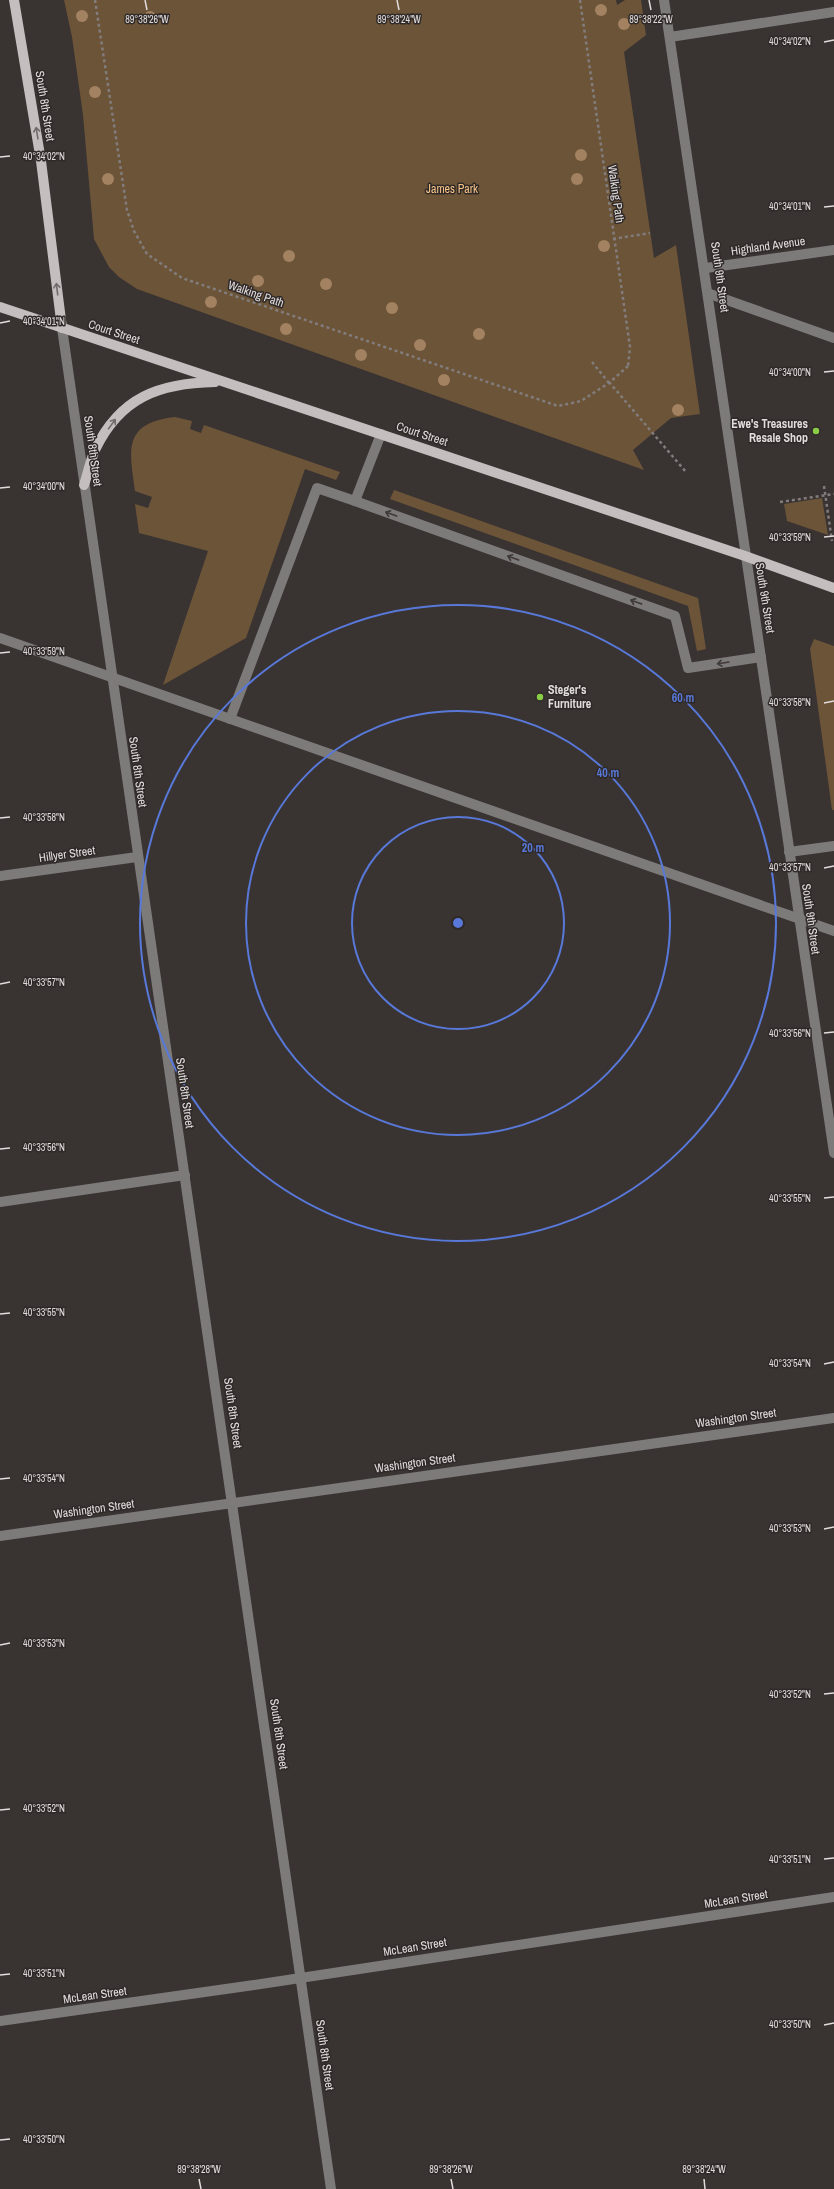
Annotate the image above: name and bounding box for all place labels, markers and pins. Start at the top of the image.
place label: Ewe's Treasures Resale Shop [731,416,809,446]
marker: Ewe's Treasures Resale Shop [811,426,821,436]
place label: Steger's Furniture [548,682,592,712]
marker: Steger's Furniture [535,692,545,702]
centre of rings [451,916,465,930]

